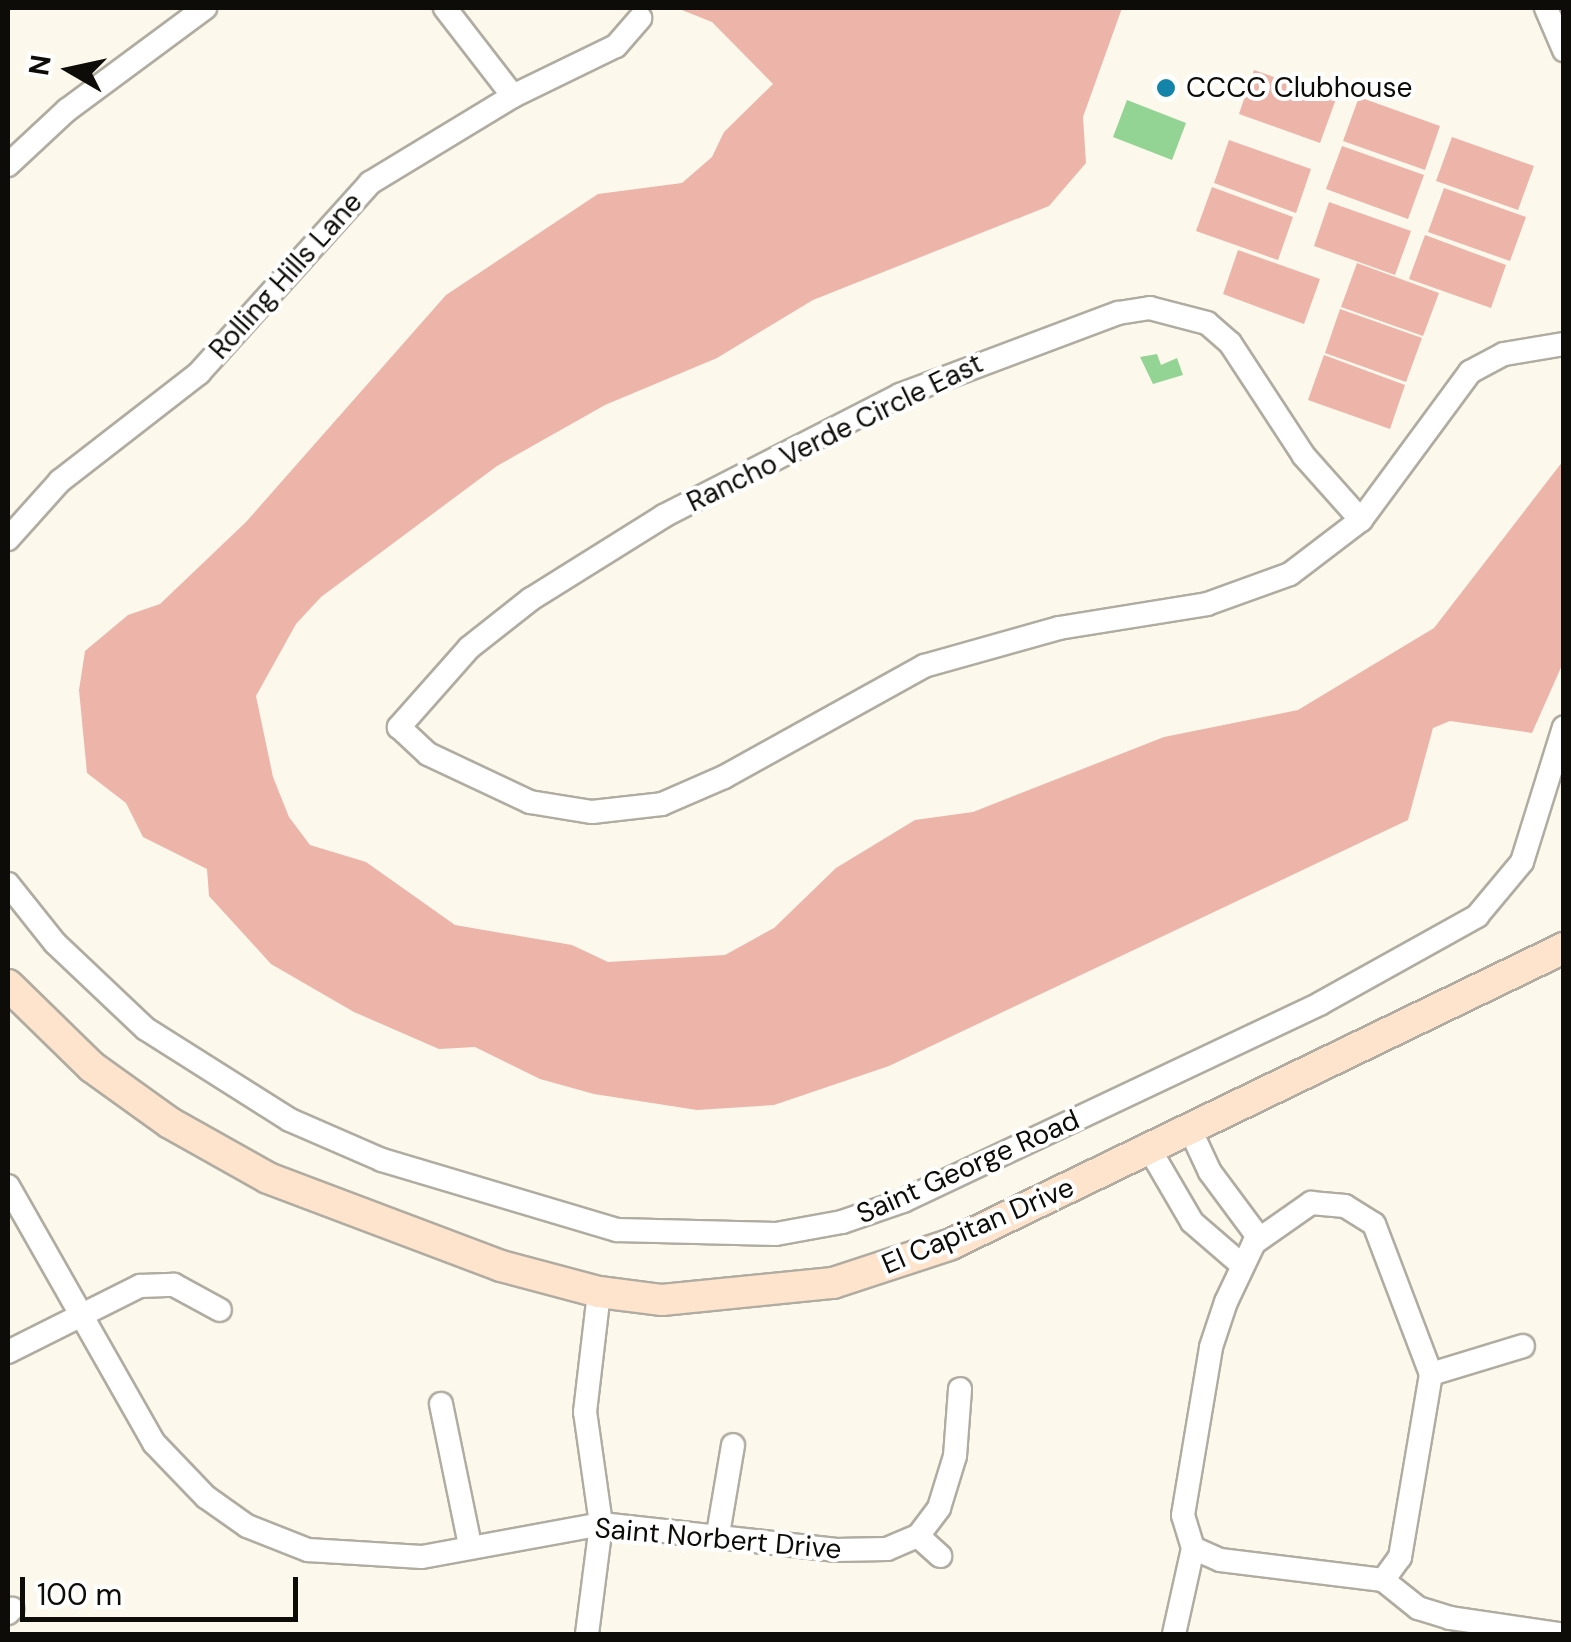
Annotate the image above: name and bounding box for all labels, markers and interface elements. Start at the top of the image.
north arrow [20,20,120,120]
text: N [20,52,60,78]
place label: CCCC Clubhouse [1186,71,1412,105]
marker: CCCC Clubhouse [1155,77,1177,99]
street label: Rolling Hills Lane [202,186,370,366]
street label: Rancho Verde Circle East [682,347,988,519]
street label: Saint George Road [852,1103,1084,1231]
street label: El Capitan Drive [877,1170,1079,1282]
street label: Saint Norbert Drive [593,1511,843,1567]
scale bar [25,1557,302,1619]
text: 100 m [37,1575,122,1614]

